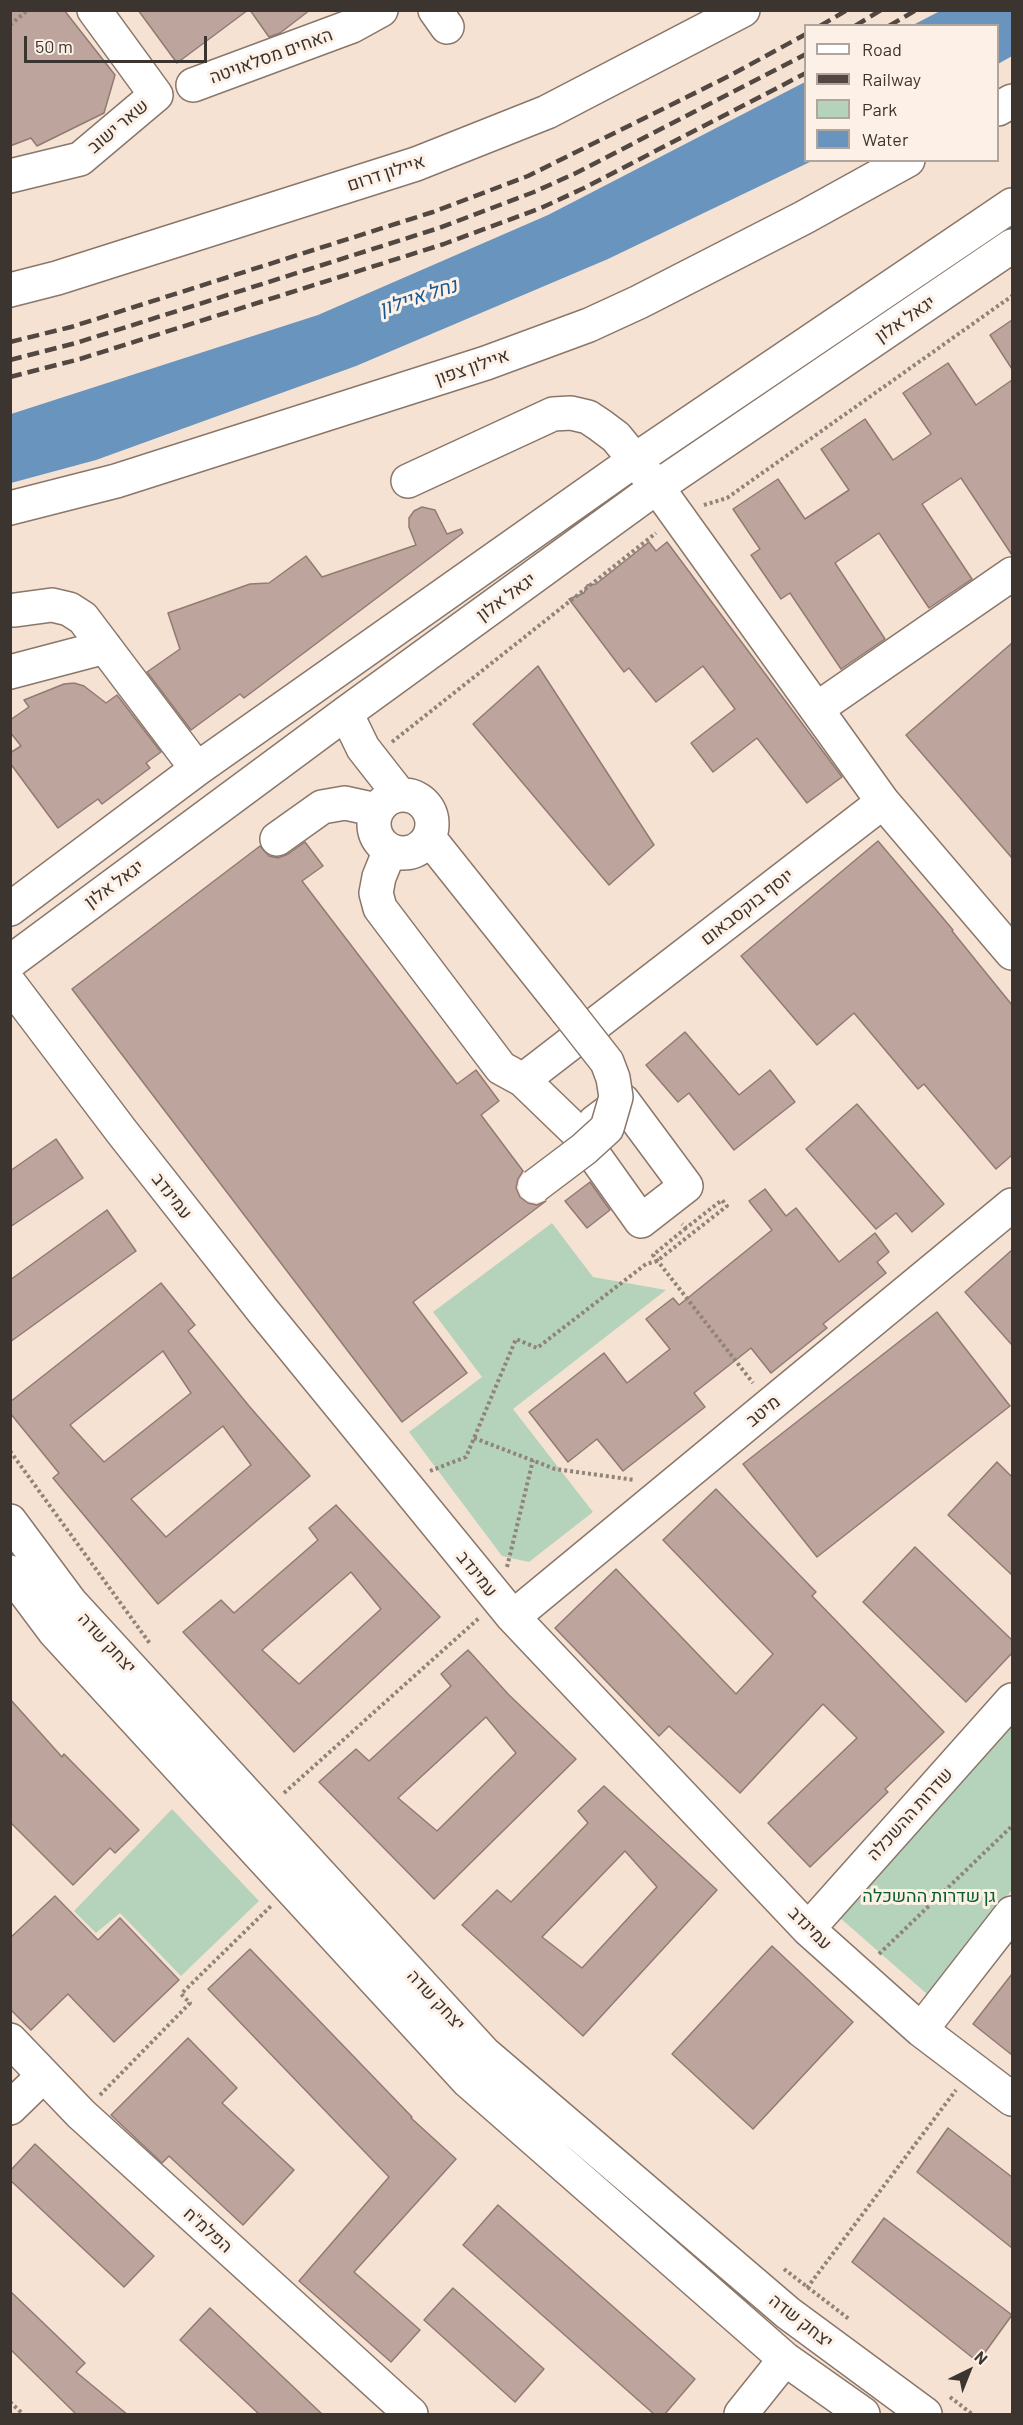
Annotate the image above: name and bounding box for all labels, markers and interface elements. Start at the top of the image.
scale bar [27,24,210,62]
street label: האחים מסלאויטה [206,24,336,88]
legend [804,24,999,162]
text: 50 m [35,35,73,57]
text: Road [862,38,902,60]
text: Railway [862,68,921,90]
street label: שאר ישוב [83,94,153,158]
text: Park [862,98,897,120]
text: Water [862,128,909,150]
street label: איילון דרום [344,150,428,196]
water label: נחל איילון [376,273,460,321]
street label: יגאל אלון [871,291,939,347]
street label: איילון צפון [432,344,512,390]
street label: יגאל אלון [472,568,540,626]
street label: יגאל אלון [80,855,148,913]
street label: יוסף בוקסבאום [696,864,798,950]
street label: עמינדב [147,1169,197,1223]
street label: מיטב [742,1391,784,1431]
street label: עמינדב [452,1547,502,1601]
street label: יצחק שדה [73,1608,141,1678]
street label: שדרות ההשכלה [863,1763,957,1865]
park label: גן שדרות ההשכלה [862,1885,996,1907]
street label: עמינדב [784,1902,836,1954]
street label: יצחק שדה [402,1965,470,2035]
street label: הפלמ"ח [179,2203,237,2257]
street label: יצחק שדה [765,2289,837,2353]
north arrow [939,2341,999,2401]
text: N [971,2347,992,2368]

